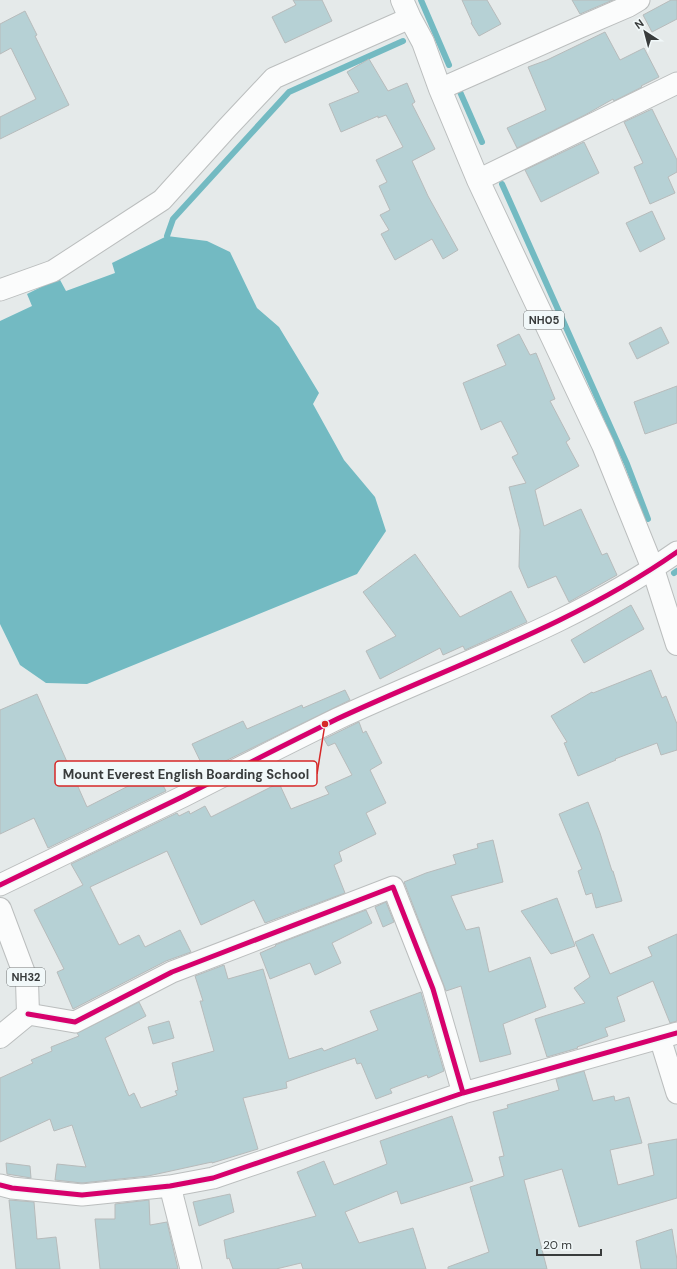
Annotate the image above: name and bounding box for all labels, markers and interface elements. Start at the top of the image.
north arrow [625,12,665,52]
text: N [632,16,646,32]
road number: NH05 [524,311,564,329]
callout: Mount Everest English Boarding School [55,761,317,786]
text: Mount Everest English Boarding School [63,766,309,783]
road number: NH32 [7,968,45,986]
scale bar [537,1231,601,1257]
text: 20 m [543,1237,572,1253]

